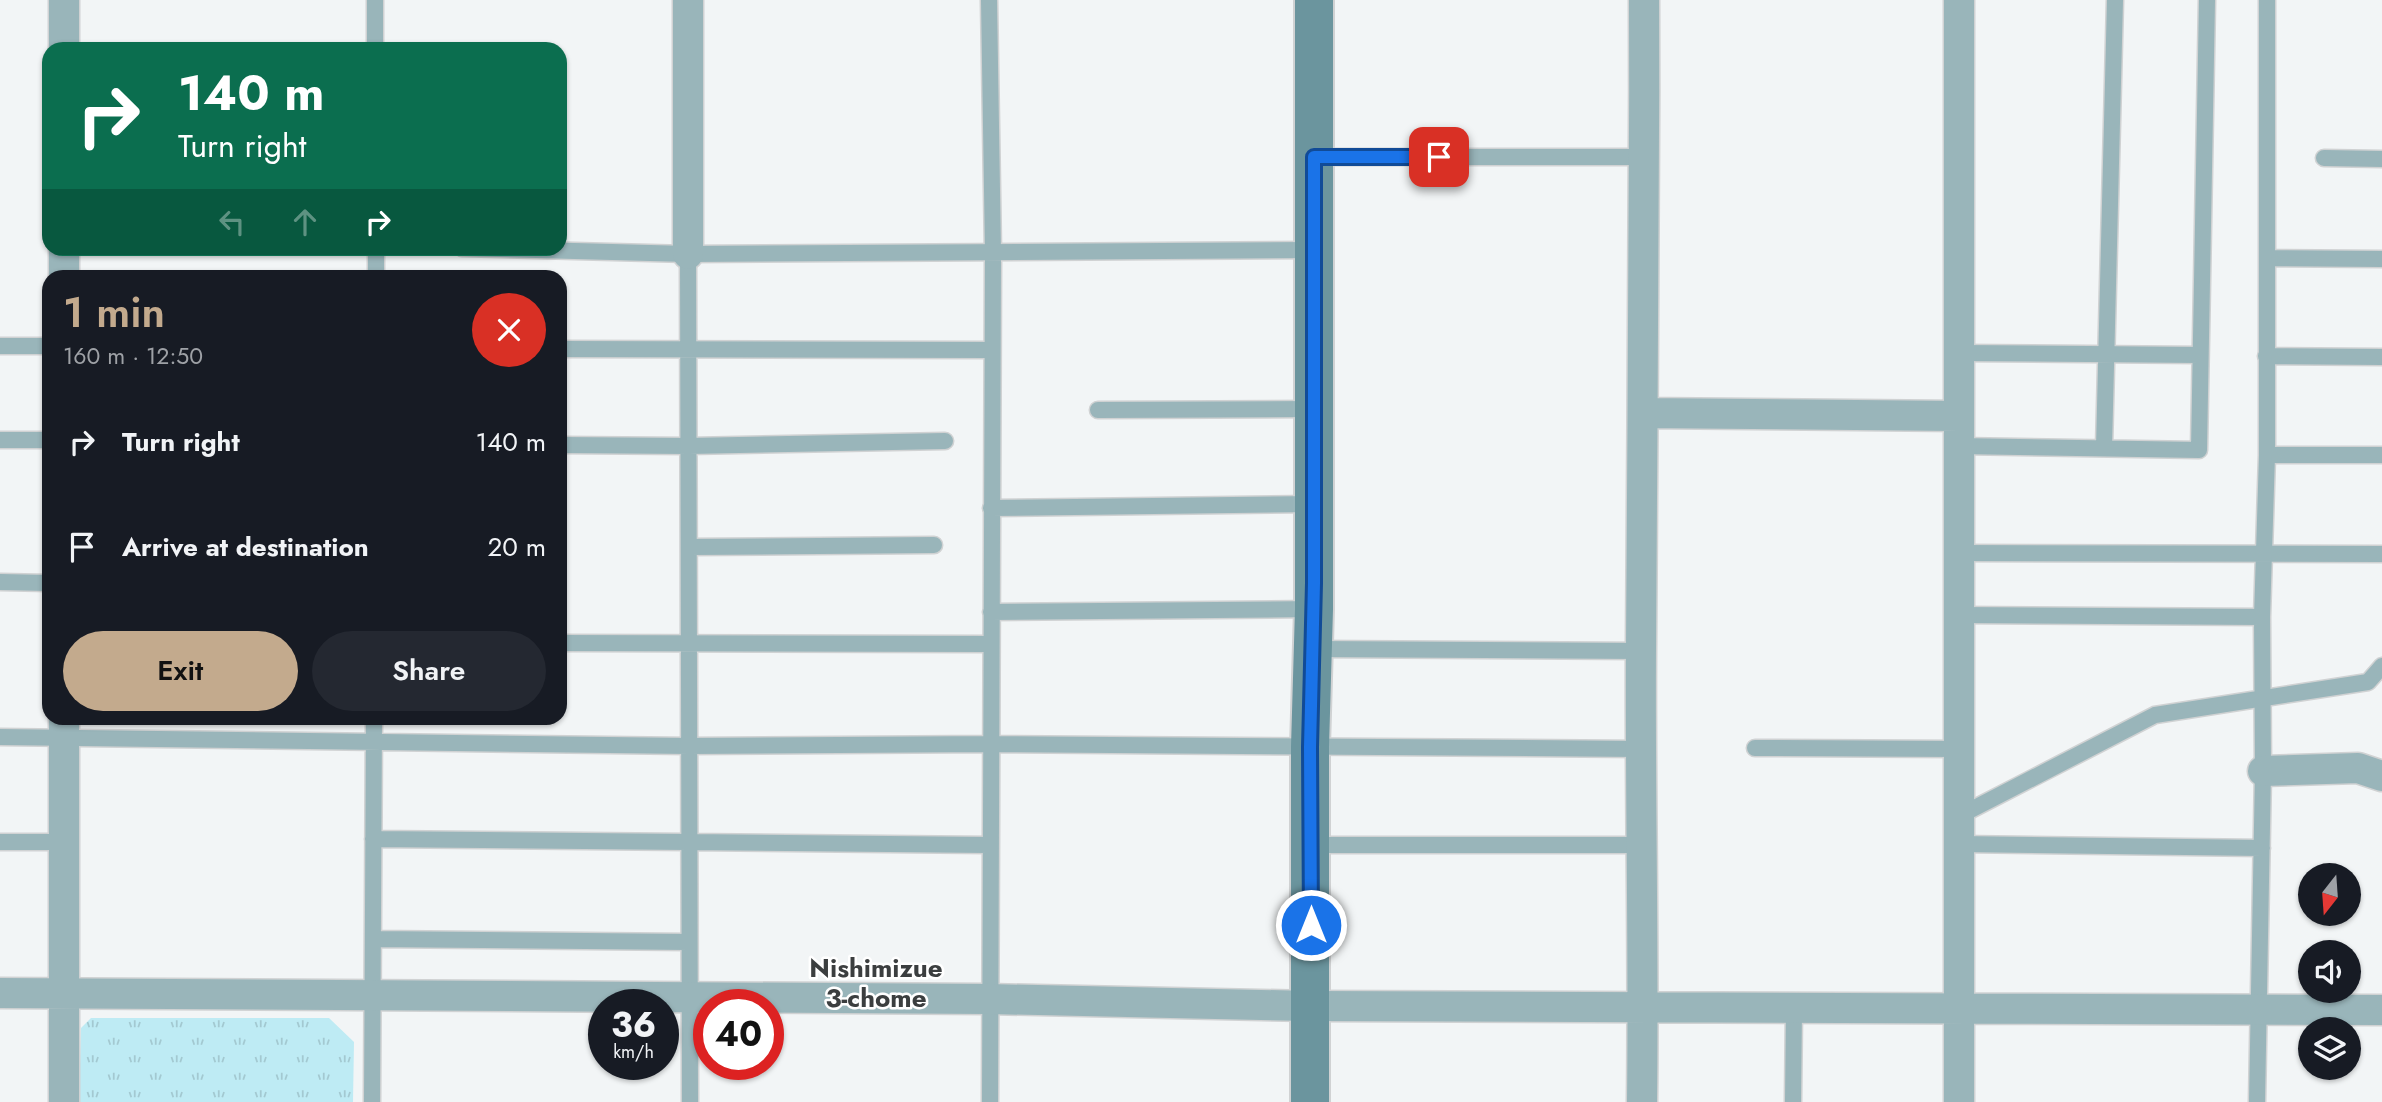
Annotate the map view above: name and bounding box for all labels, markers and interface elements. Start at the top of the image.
text: 140 m [178,58,324,128]
icon: right [63,70,154,161]
text: Turn right [178,123,307,169]
pin [1409,127,1469,187]
icon: arrive [1420,138,1458,176]
icon: left [213,203,251,241]
icon: ahead [286,203,324,241]
icon: right [359,203,397,241]
text: 1 min [63,282,165,343]
button: close [472,293,546,367]
text: 160 m · 12:50 [63,339,203,373]
icon: right [63,423,101,461]
text: Turn right [122,423,240,461]
text: 140 m [475,423,546,461]
icon: arrive [63,528,101,566]
text: Arrive at destination [122,528,369,566]
text: 20 m [488,528,546,566]
button: Exit [63,631,298,711]
button: Share [312,631,546,711]
north arrow [2298,863,2361,926]
map controls [2298,863,2361,1080]
position arrow [1274,888,1348,962]
button: sound [2298,940,2361,1003]
district label: Nishimizue 3-chome [809,949,943,1017]
speed limit sign: 40 [693,989,784,1080]
text: 36 [611,1000,656,1050]
button: layers [2298,1017,2361,1080]
text: km/h [613,1039,654,1065]

